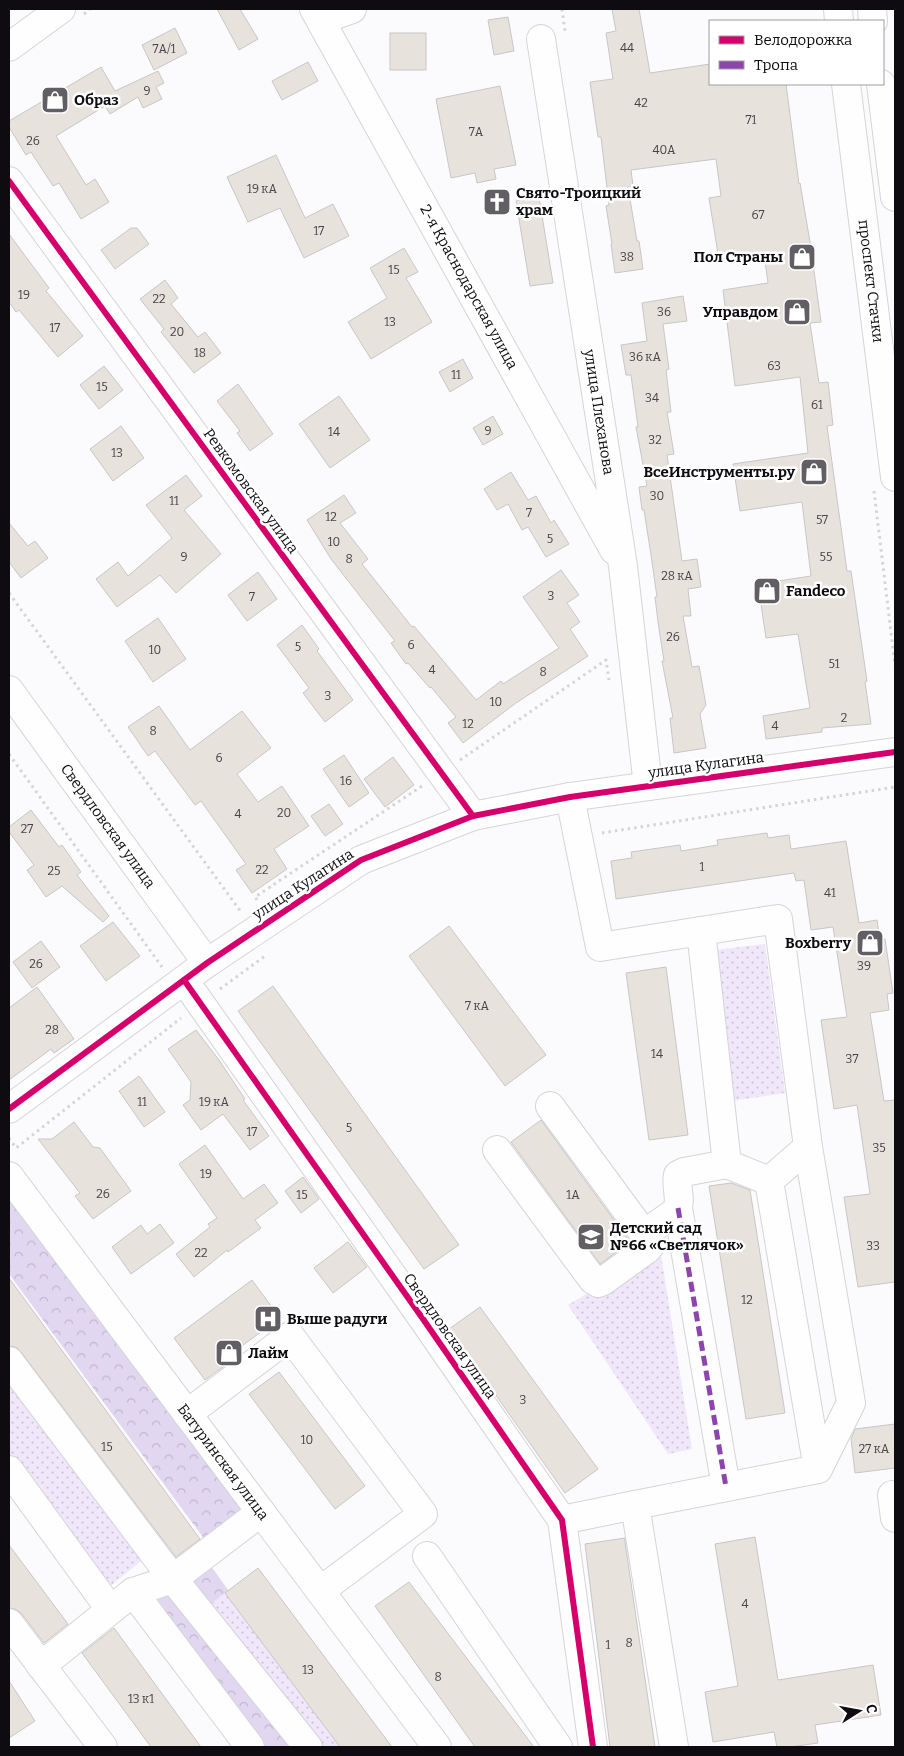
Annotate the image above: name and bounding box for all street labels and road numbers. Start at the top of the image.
street label: 2-я Краснодарская улица [416,202,522,372]
street label: проспект Стачки [855,218,887,344]
street label: улица Плеханова [580,347,618,476]
street label: Ревкомовская улица [200,425,302,557]
street label: улица Кулагина [646,748,765,782]
street label: Свердловская улица [57,760,159,892]
street label: улица Кулагина [248,845,357,924]
street label: Свердловская улица [400,1270,500,1402]
street label: Батуринская улица [173,1400,273,1524]

